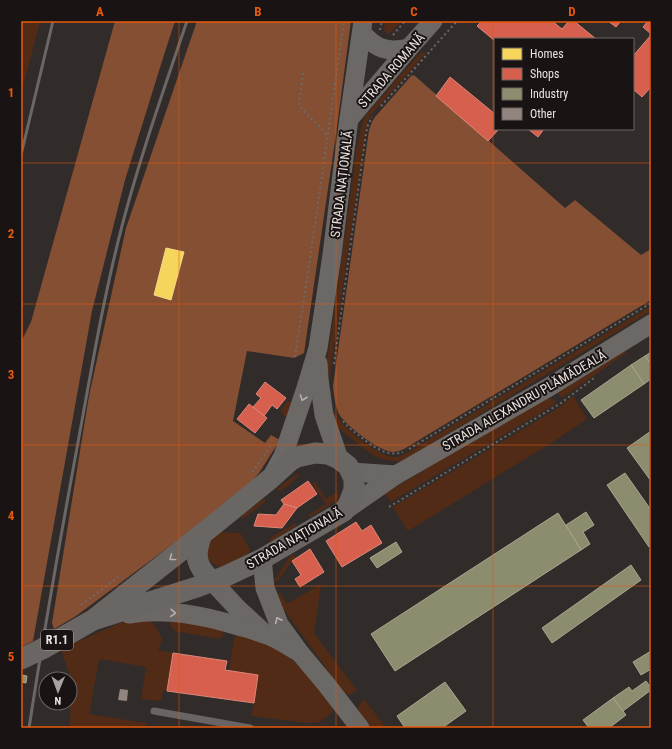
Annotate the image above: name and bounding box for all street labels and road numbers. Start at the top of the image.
street label: STRADA ROMANĂ [355,30,428,111]
street label: STRADA NAȚIONALĂ [327,129,357,239]
street label: STRADA ALEXANDRU PLĂMĂDEALĂ [440,347,609,454]
street label: STRADA NAȚIONALĂ [244,505,346,573]
road number: R1.1 [41,630,73,650]

